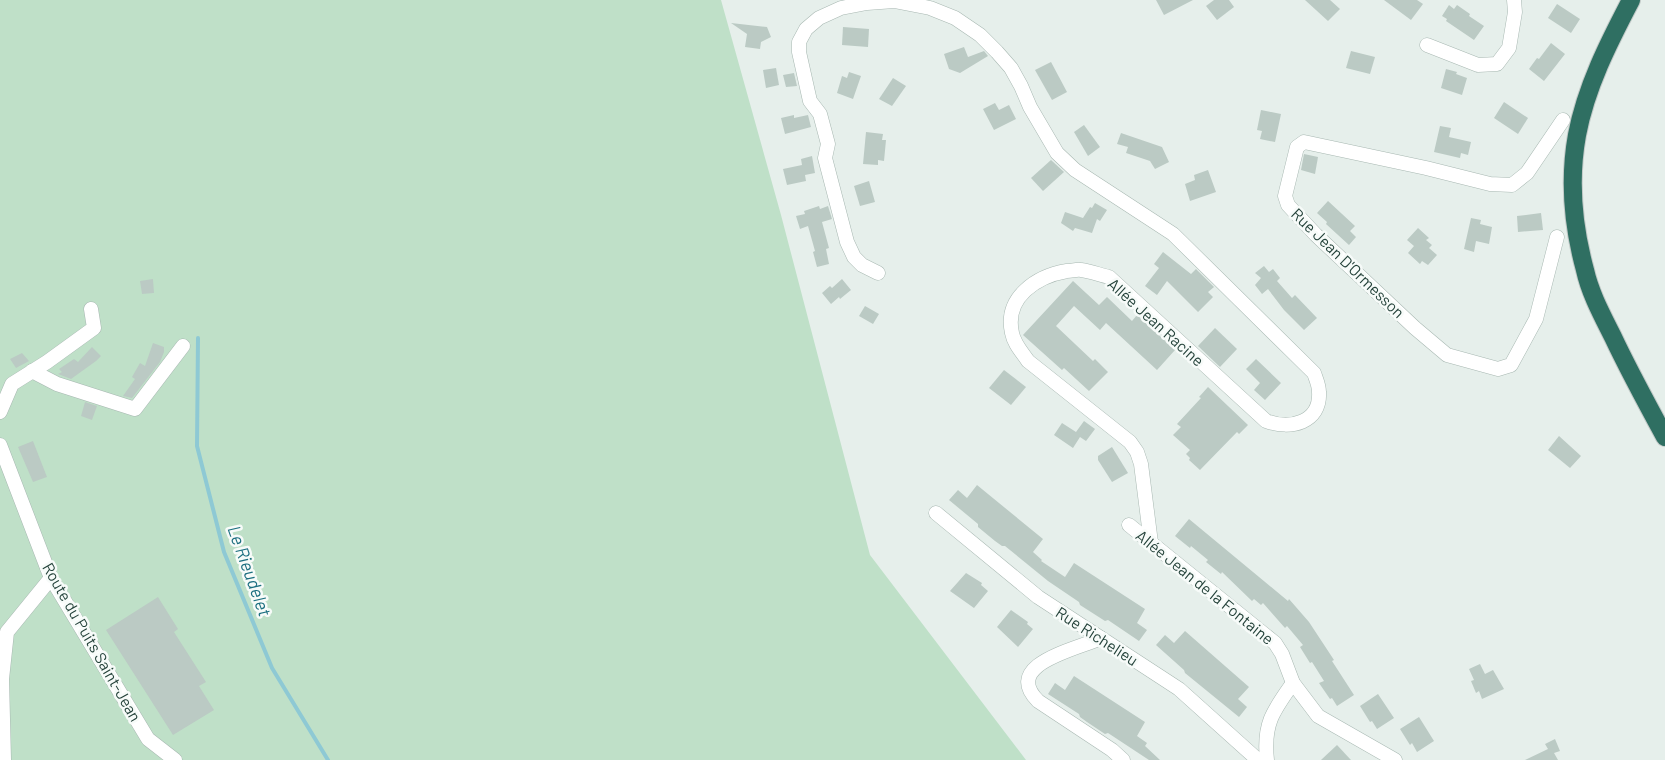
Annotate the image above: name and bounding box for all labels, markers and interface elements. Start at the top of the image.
street label: Rue Jean D'Ormesson [1288,204,1409,321]
street label: Allée Jean Racine [1104,274,1208,370]
water label: Le Rieudelet [223,522,277,620]
street label: Allée Jean de la Fontaine [1133,525,1278,648]
street label: Route du Puits Saint-Jean [39,559,146,725]
street label: Rue Richelieu [1053,602,1142,669]

